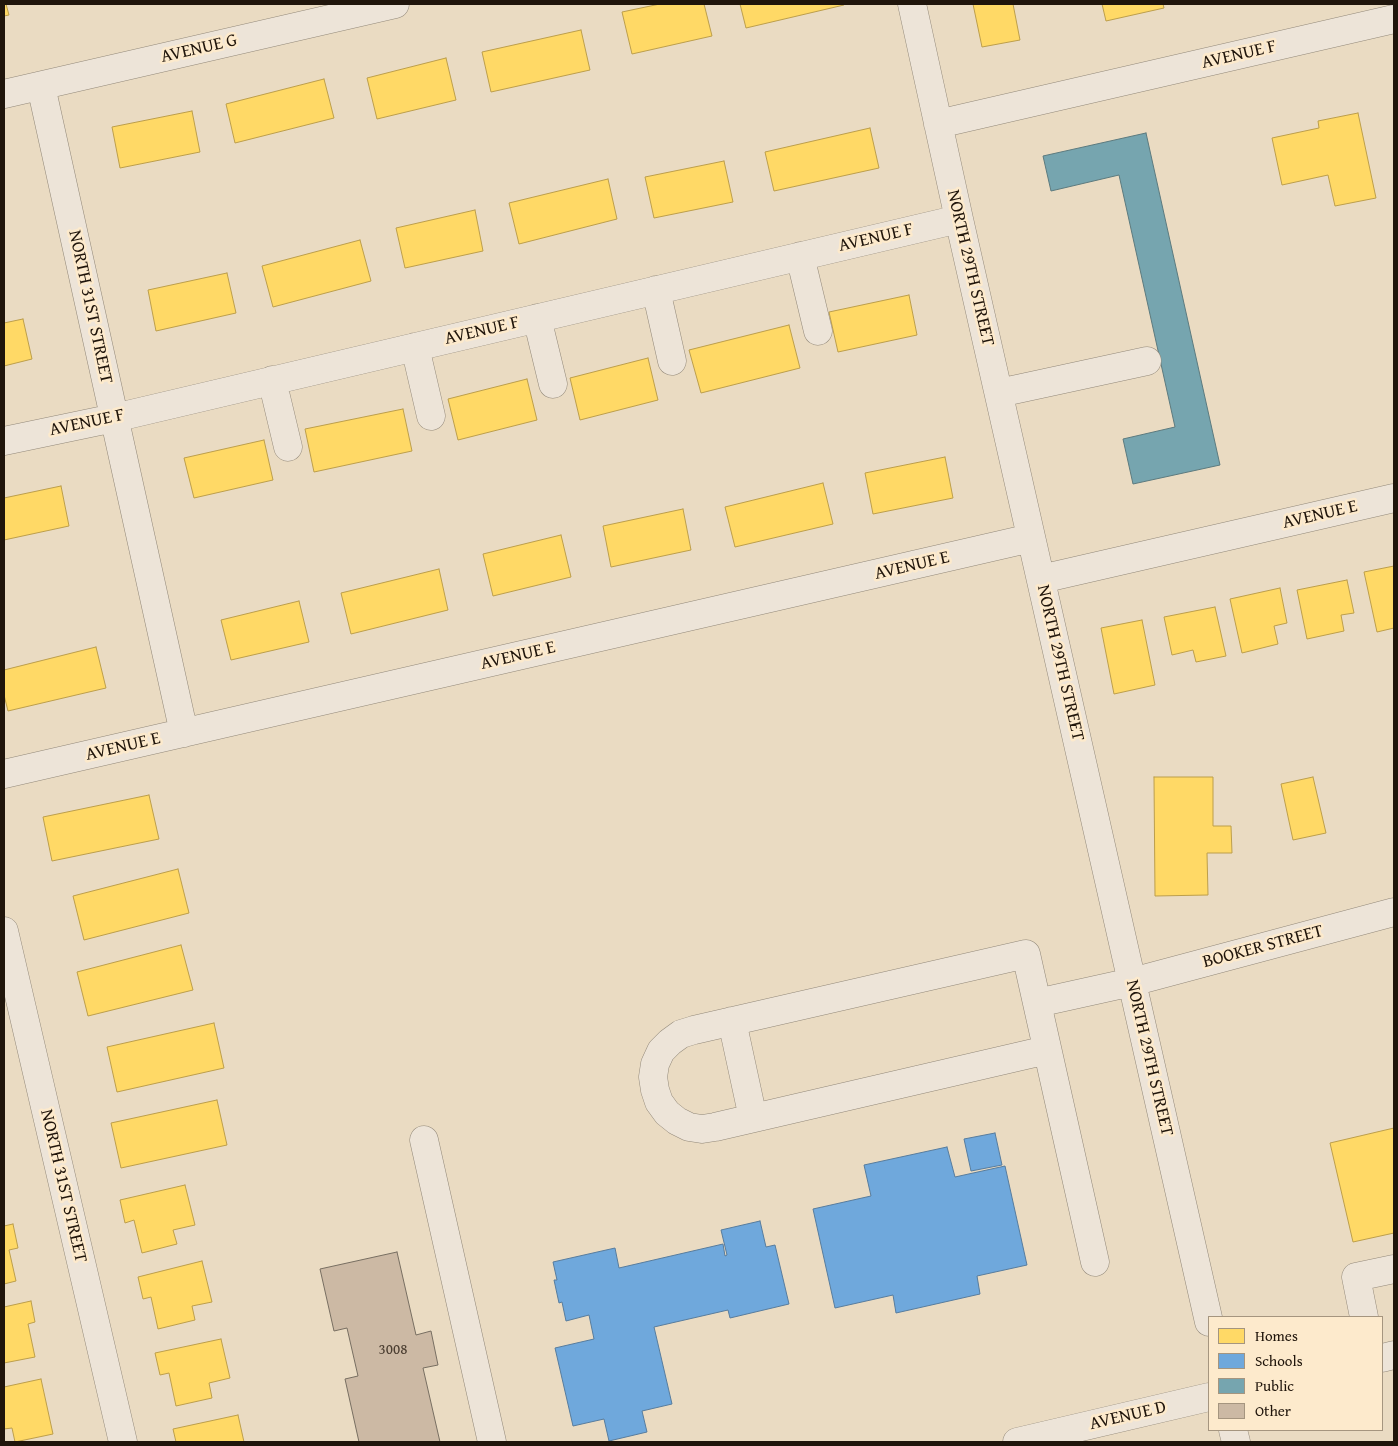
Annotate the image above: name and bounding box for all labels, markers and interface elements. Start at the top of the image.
street label: AVENUE G [159,30,239,68]
street label: AVENUE F [1200,36,1278,74]
street label: NORTH 29TH STREET [942,188,998,348]
street label: AVENUE F [837,219,915,257]
street label: NORTH 31ST STREET [63,228,117,386]
street label: AVENUE F [443,312,521,350]
street label: AVENUE F [48,405,126,441]
street label: AVENUE E [1280,496,1360,534]
street label: AVENUE E [872,547,952,585]
street label: NORTH 29TH STREET [1032,583,1088,743]
street label: AVENUE E [478,637,558,675]
street label: AVENUE E [83,728,163,766]
street label: BOOKER STREET [1200,921,1326,973]
street label: NORTH 29TH STREET [1121,978,1177,1138]
street label: NORTH 31ST STREET [35,1107,91,1265]
legend [1208,1316,1383,1431]
text: Homes [1255,1325,1298,1346]
house number: 3008 [379,1341,407,1359]
text: Schools [1255,1350,1303,1371]
text: Public [1255,1375,1294,1396]
street label: AVENUE D [1088,1397,1168,1435]
text: Other [1255,1400,1291,1421]

